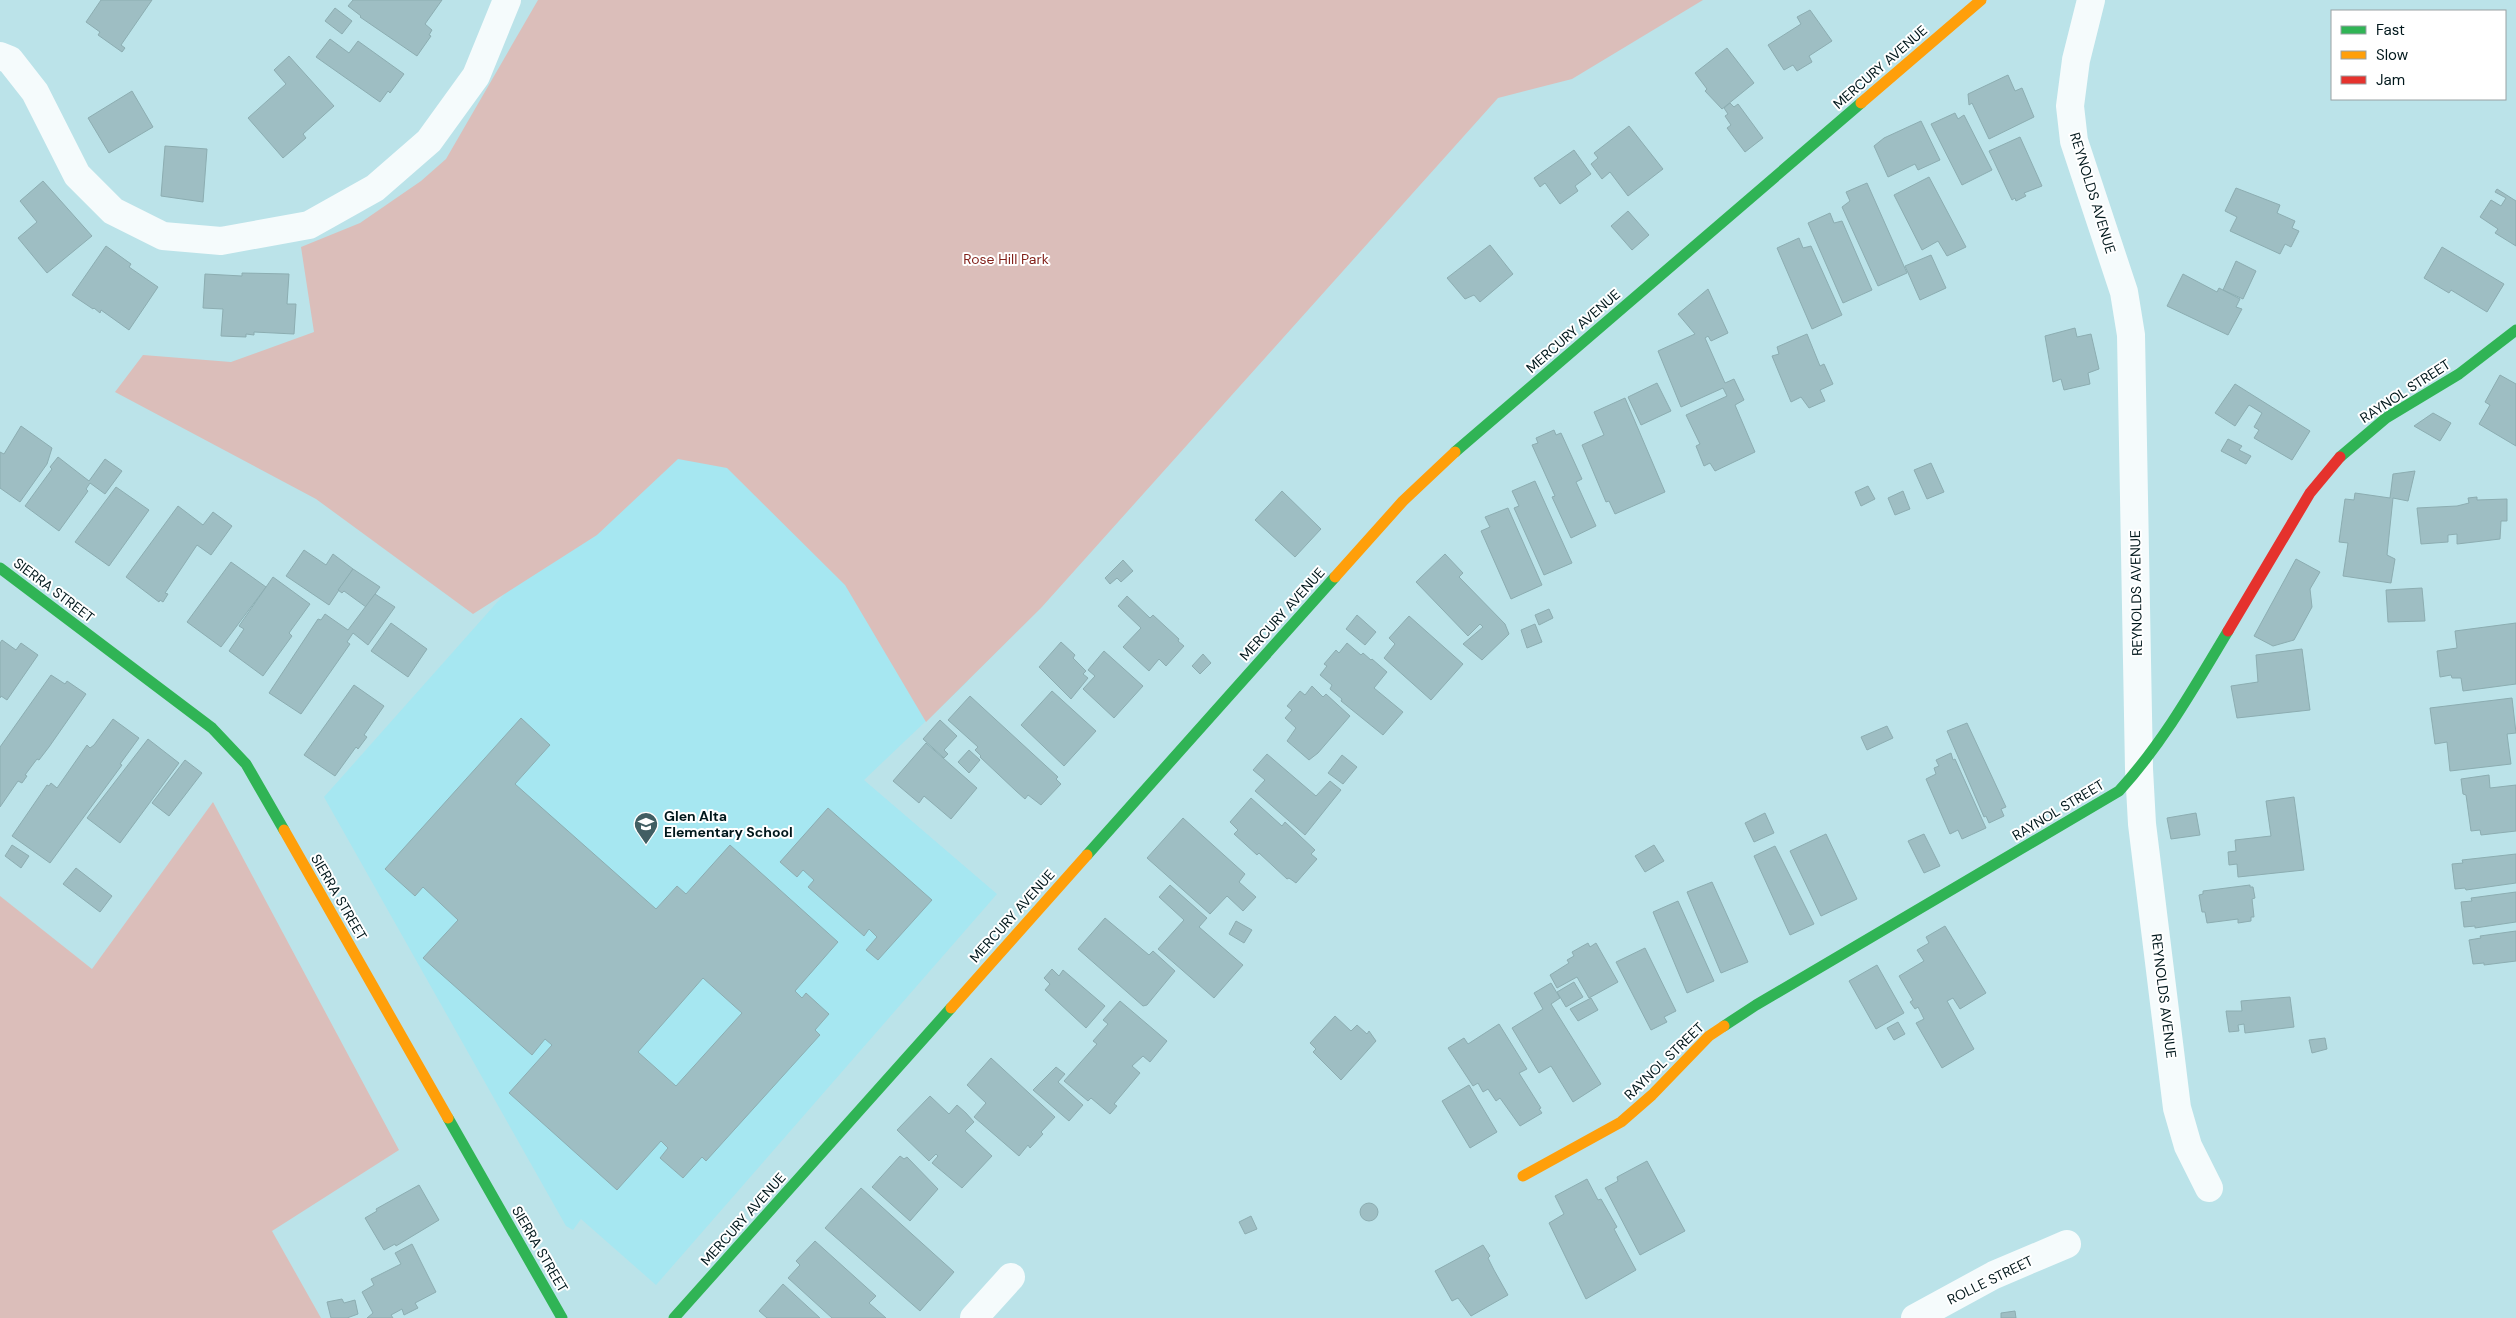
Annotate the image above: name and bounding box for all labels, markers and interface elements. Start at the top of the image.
legend [2331,10,2506,100]
text: Fast [2376,20,2405,40]
street label: MERCURY AVENUE [1829,21,1931,113]
text: Slow [2376,45,2409,65]
text: Jam [2376,70,2405,90]
street label: REYNOLDS AVENUE [2066,130,2120,256]
park label: Rose Hill Park [963,250,1049,268]
street label: MERCURY AVENUE [1522,285,1624,377]
street label: RAYNOL STREET [2356,355,2454,427]
street label: REYNOLDS AVENUE [2126,530,2146,656]
street label: SIERRA STREET [10,554,98,626]
street label: MERCURY AVENUE [1236,564,1329,664]
street label: RAYNOL STREET [2009,775,2107,845]
place label: Glen Alta Elementary School [664,807,793,841]
school or university icon: Glen Alta Elementary School [633,811,659,845]
street label: SIERRA STREET [307,851,371,943]
street label: MERCURY AVENUE [966,866,1059,966]
street label: REYNOLDS AVENUE [2147,933,2181,1060]
street label: RAYNOL STREET [1620,1018,1708,1104]
street label: MERCURY AVENUE [697,1169,790,1269]
street label: SIERRA STREET [508,1203,572,1295]
street label: ROLLE STREET [1944,1251,2036,1309]

